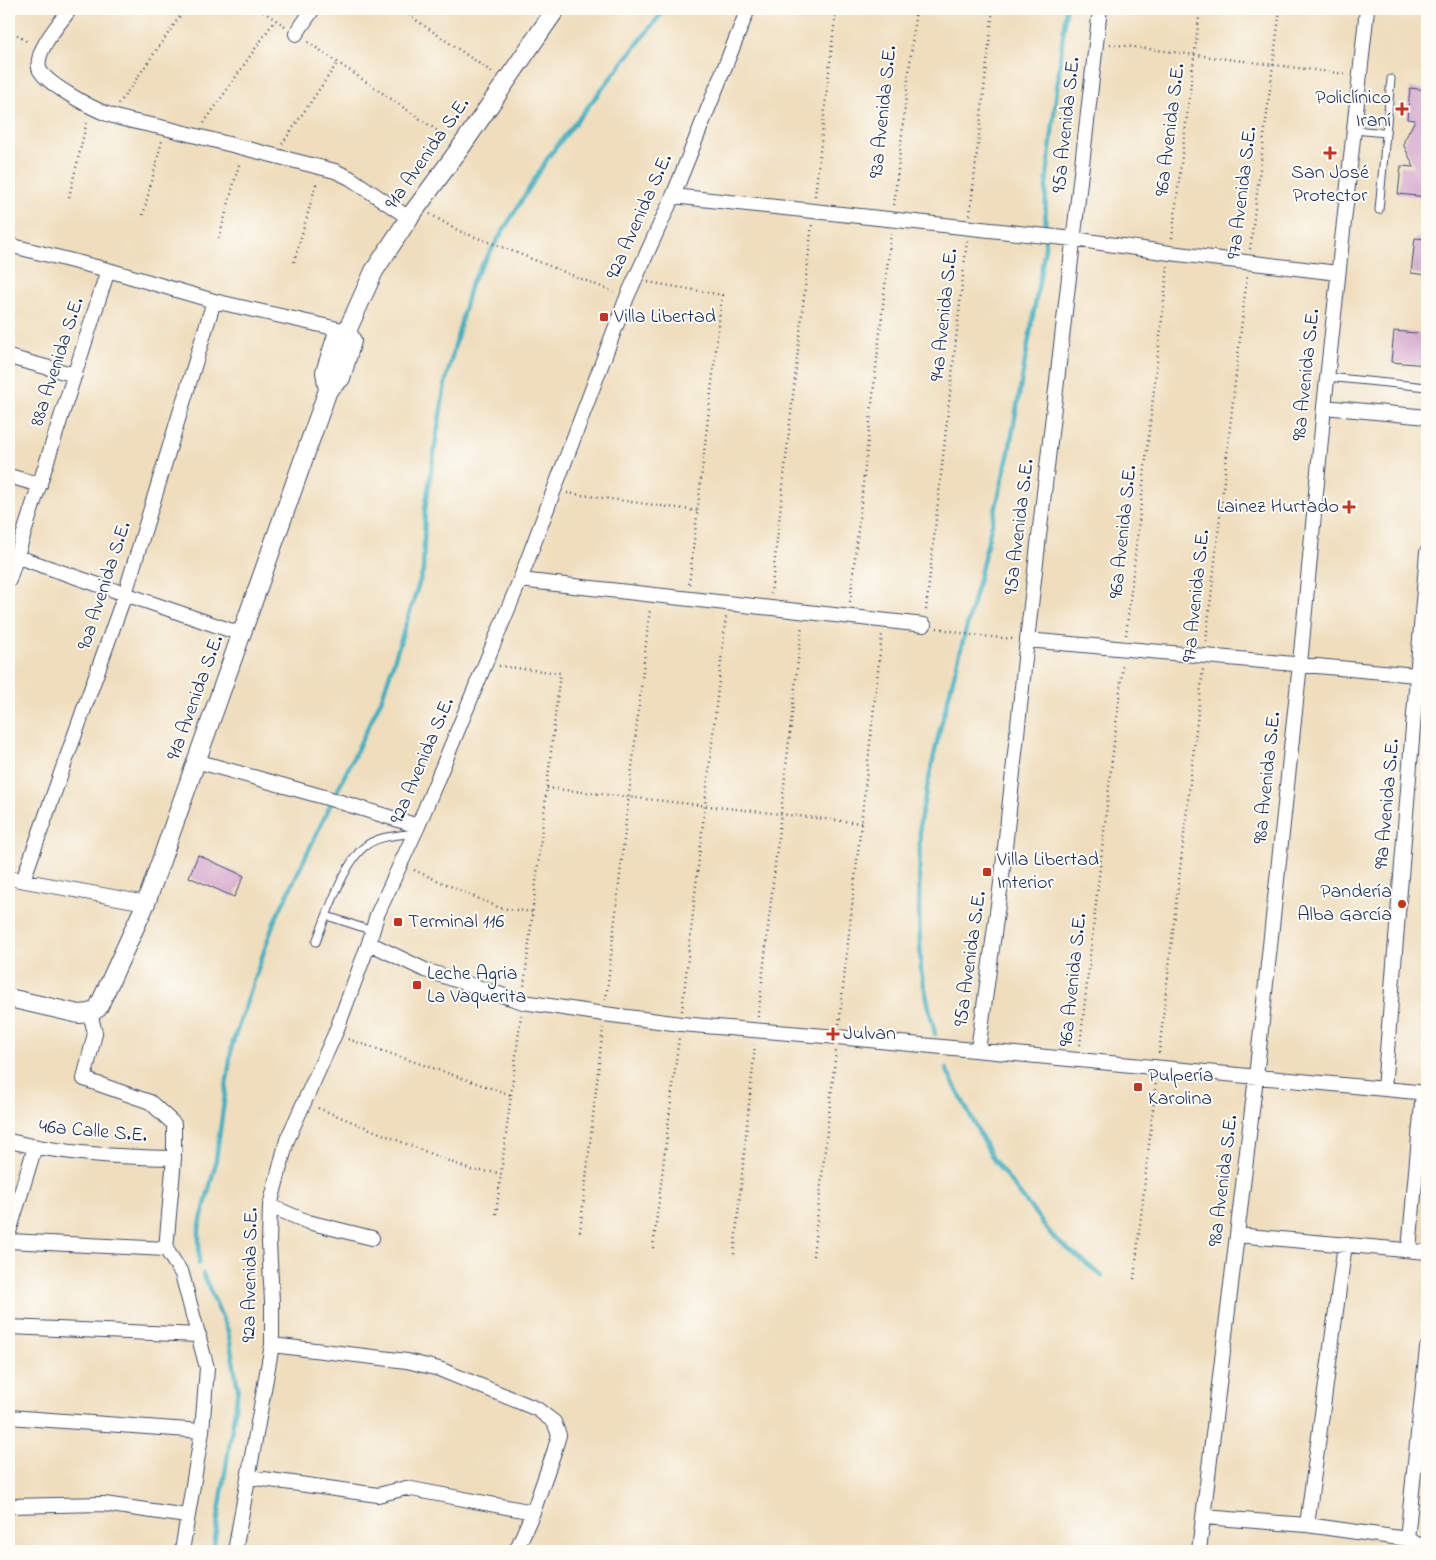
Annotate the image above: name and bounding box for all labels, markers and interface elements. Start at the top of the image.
street label: 93a Avenida S.E. [863,44,905,180]
street label: 95a Avenida S.E. [1045,56,1089,194]
street label: 96a Avenida S.E. [1148,62,1194,198]
place label: Policlínico Iraní [1315,84,1391,136]
street label: 91a Avenida S.E. [378,92,478,216]
marker: Policlínico Iraní [1395,102,1409,116]
street label: 97a Avenida S.E. [1220,125,1266,261]
marker: San José Protector [1324,147,1336,159]
street label: 92a Avenida S.E. [599,149,681,285]
place label: San José Protector [1291,159,1369,211]
street label: 94a Avenida S.E. [924,247,966,383]
street label: 88a Avenida S.E. [24,294,92,430]
place label: Villa Libertad [613,303,716,332]
street label: 98a Avenida S.E. [1286,308,1328,442]
marker: Villa Libertad [598,311,610,323]
street label: 95a Avenida S.E. [997,457,1043,597]
street label: 96a Avenida S.E. [1103,464,1145,600]
place label: Lainez Hurtado [1217,493,1339,522]
marker: Lainez Hurtado [1343,501,1355,513]
street label: 90a Avenida S.E. [71,518,139,654]
street label: 97a Avenida S.E. [1176,528,1218,664]
street label: 91a Avenida S.E. [160,631,232,765]
street label: 92a Avenida S.E. [383,693,463,829]
street label: 98a Avenida S.E. [1247,711,1289,845]
street label: 99a Avenida S.E. [1368,737,1408,871]
place label: Villa Libertad Interior [996,846,1099,898]
marker: Villa Libertad Interior [981,866,993,878]
place label: Pandería Alba García [1297,878,1392,930]
street label: 95a Avenida S.E. [947,889,995,1029]
marker: Pandería Alba García [1396,898,1408,910]
place label: Terminal 116 [408,908,504,937]
street label: 96a Avenida S.E. [1053,912,1095,1048]
marker: Terminal 116 [392,916,404,928]
place label: Leche Agria La Vaquerita [427,960,526,1012]
marker: Leche Agria La Vaquerita [411,979,423,991]
place label: Julvan [843,1020,896,1049]
marker: Julvan [827,1028,839,1040]
place label: Pulpería Karolina [1148,1062,1214,1114]
marker: Pulpería Karolina [1132,1081,1144,1093]
street label: 46a Calle S.E. [38,1113,148,1151]
street label: 98a Avenida S.E. [1202,1113,1246,1249]
street label: 92a Avenida S.E. [235,1207,267,1343]

